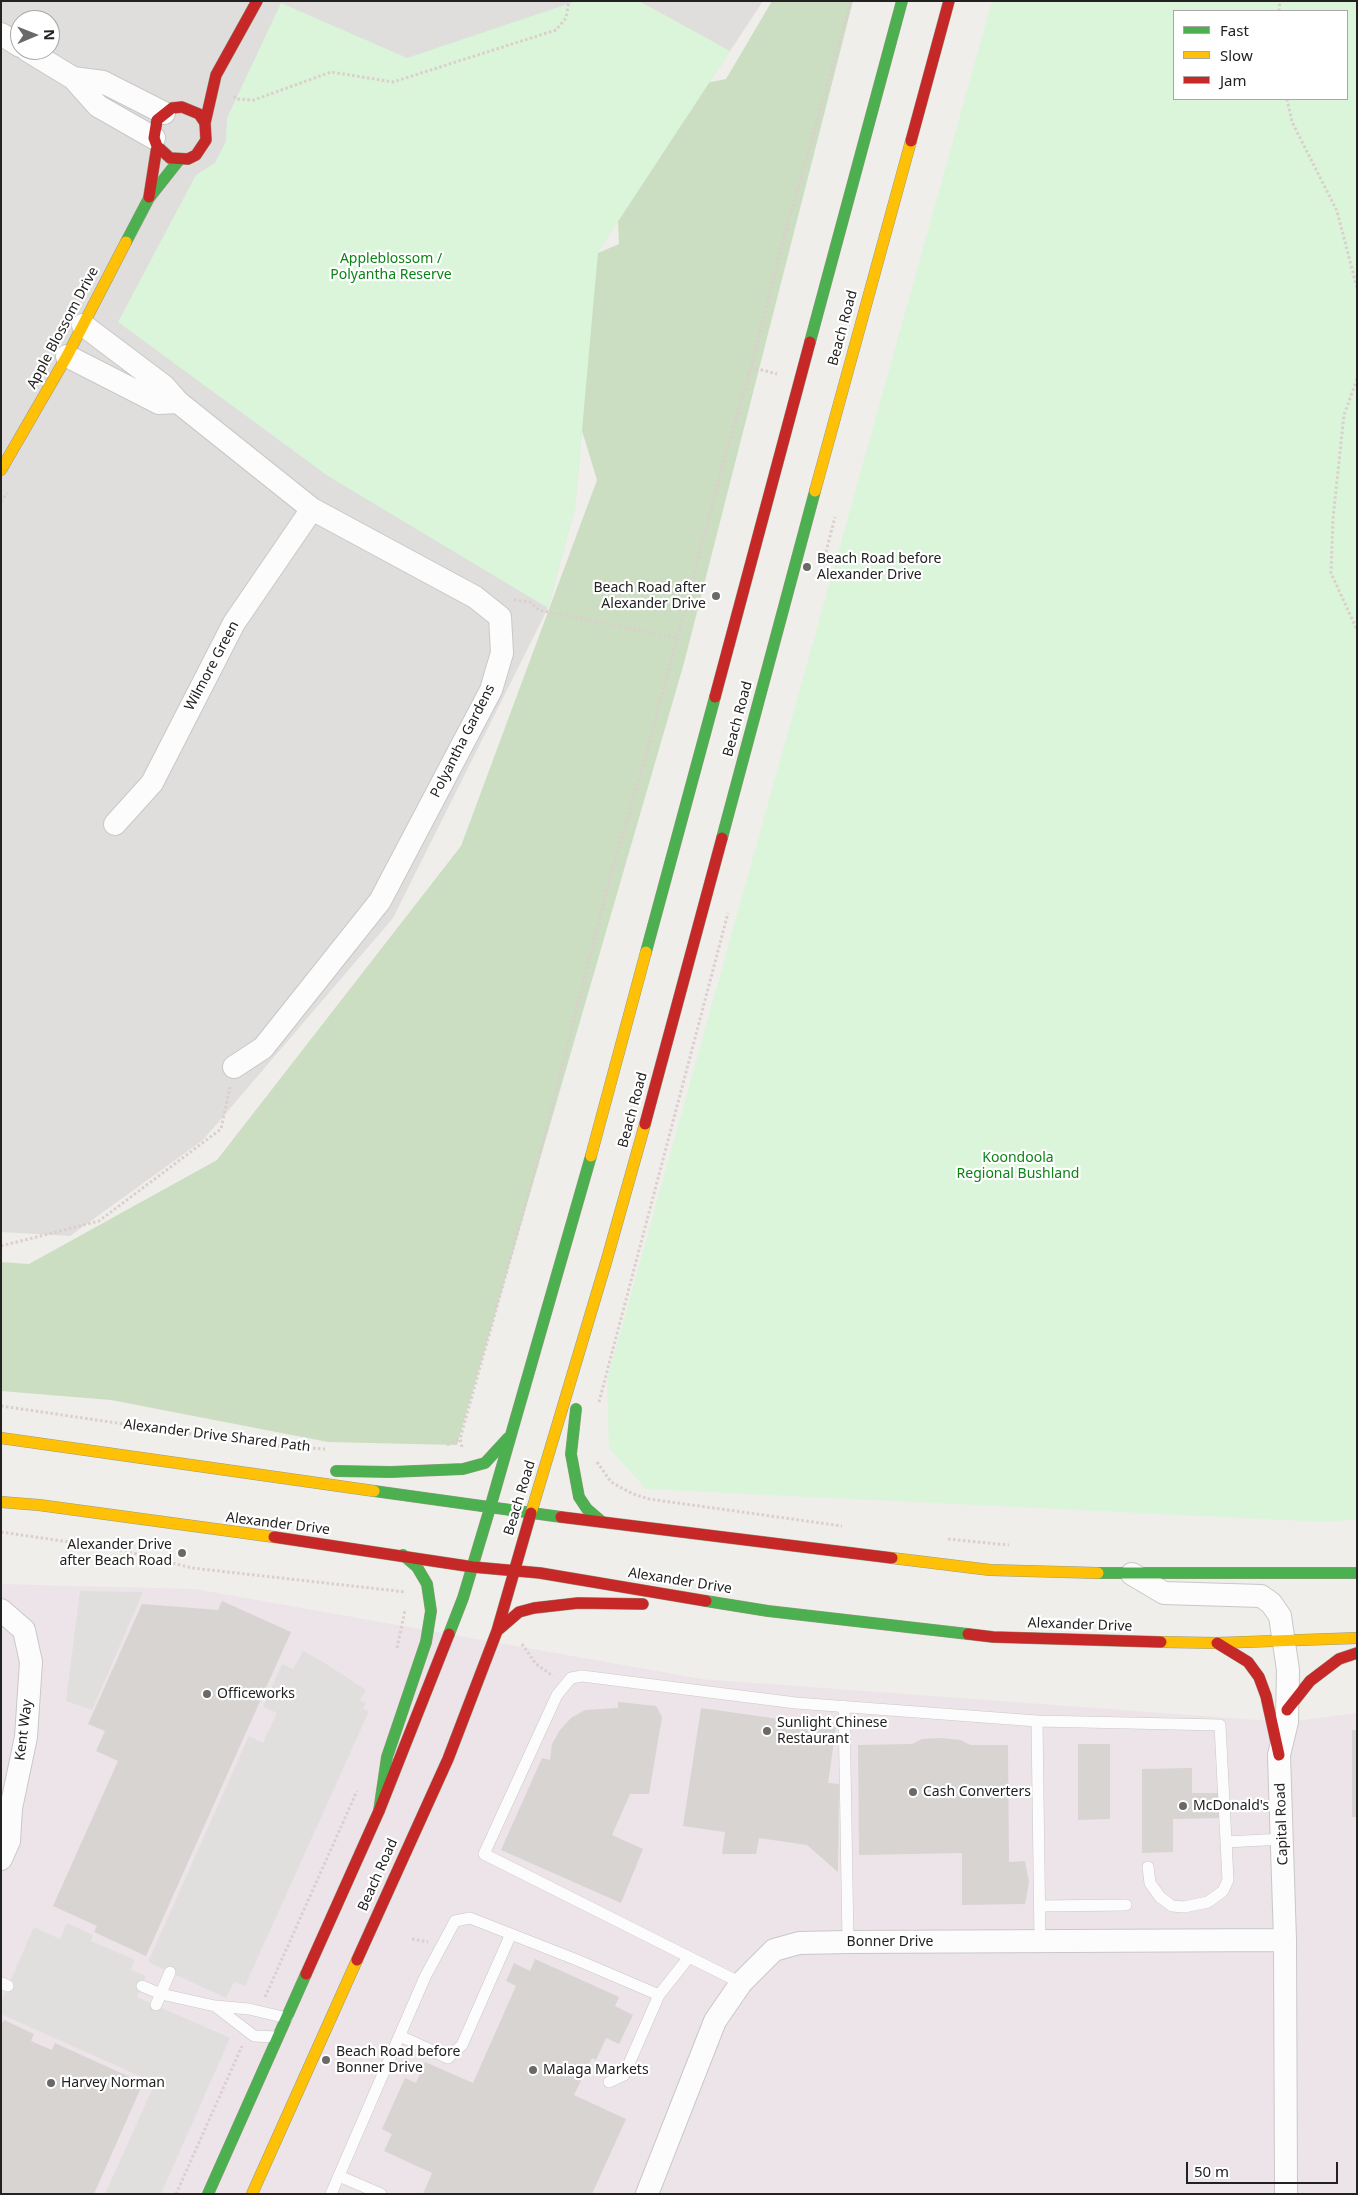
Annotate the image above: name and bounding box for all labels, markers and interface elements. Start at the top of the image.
north arrow [10,10,60,60]
legend [1173,10,1348,100]
text: Fast [1220,20,1249,40]
text: N [40,29,59,41]
text: Slow [1220,45,1253,65]
text: Jam [1220,70,1247,90]
park label: Appleblossom / Polyantha Reserve [330,251,452,284]
street label: Apple Blossom Drive [24,264,102,392]
street label: Beach Road [825,288,861,368]
place label: Beach Road before Alexander Drive [817,551,941,584]
marker: Beach Road before Alexander Drive [801,561,813,573]
place label: Beach Road after Alexander Drive [593,580,706,612]
marker: Beach Road after Alexander Drive [710,590,722,602]
street label: Wilmore Green [181,618,243,714]
street label: Beach Road [720,679,756,759]
street label: Polyantha Gardens [427,682,499,800]
street label: Beach Road [615,1070,651,1150]
park label: Koondoola Regional Bushland [957,1150,1079,1182]
street label: Alexander Drive Shared Path [123,1416,311,1456]
street label: Beach Road [501,1458,539,1538]
street label: Alexander Drive [225,1509,331,1539]
place label: Alexander Drive after Beach Road [59,1537,172,1570]
marker: Alexander Drive after Beach Road [176,1547,188,1559]
street label: Alexander Drive [627,1565,733,1597]
street label: Alexander Drive [1027,1615,1133,1635]
place label: Officeworks [217,1686,295,1702]
marker: Officeworks [201,1688,213,1700]
street label: Kent Way [12,1698,36,1762]
place label: Sunlight Chinese Restaurant [777,1715,887,1748]
marker: Sunlight Chinese Restaurant [761,1725,773,1737]
street label: Capital Road [1272,1782,1292,1866]
place label: Cash Converters [923,1784,1031,1800]
marker: Cash Converters [907,1786,919,1798]
place label: McDonald's [1193,1798,1269,1814]
marker: McDonald's [1177,1800,1189,1812]
street label: Beach Road [355,1836,401,1914]
street label: Bonner Drive [847,1934,933,1950]
place label: Beach Road before Bonner Drive [336,2044,460,2076]
marker: Beach Road before Bonner Drive [320,2054,332,2066]
place label: Malaga Markets [543,2062,649,2078]
marker: Malaga Markets [527,2064,539,2076]
place label: Harvey Norman [61,2075,165,2091]
marker: Harvey Norman [45,2077,57,2089]
scale bar [1188,2152,1340,2184]
text: 50 m [1194,2161,1229,2181]

